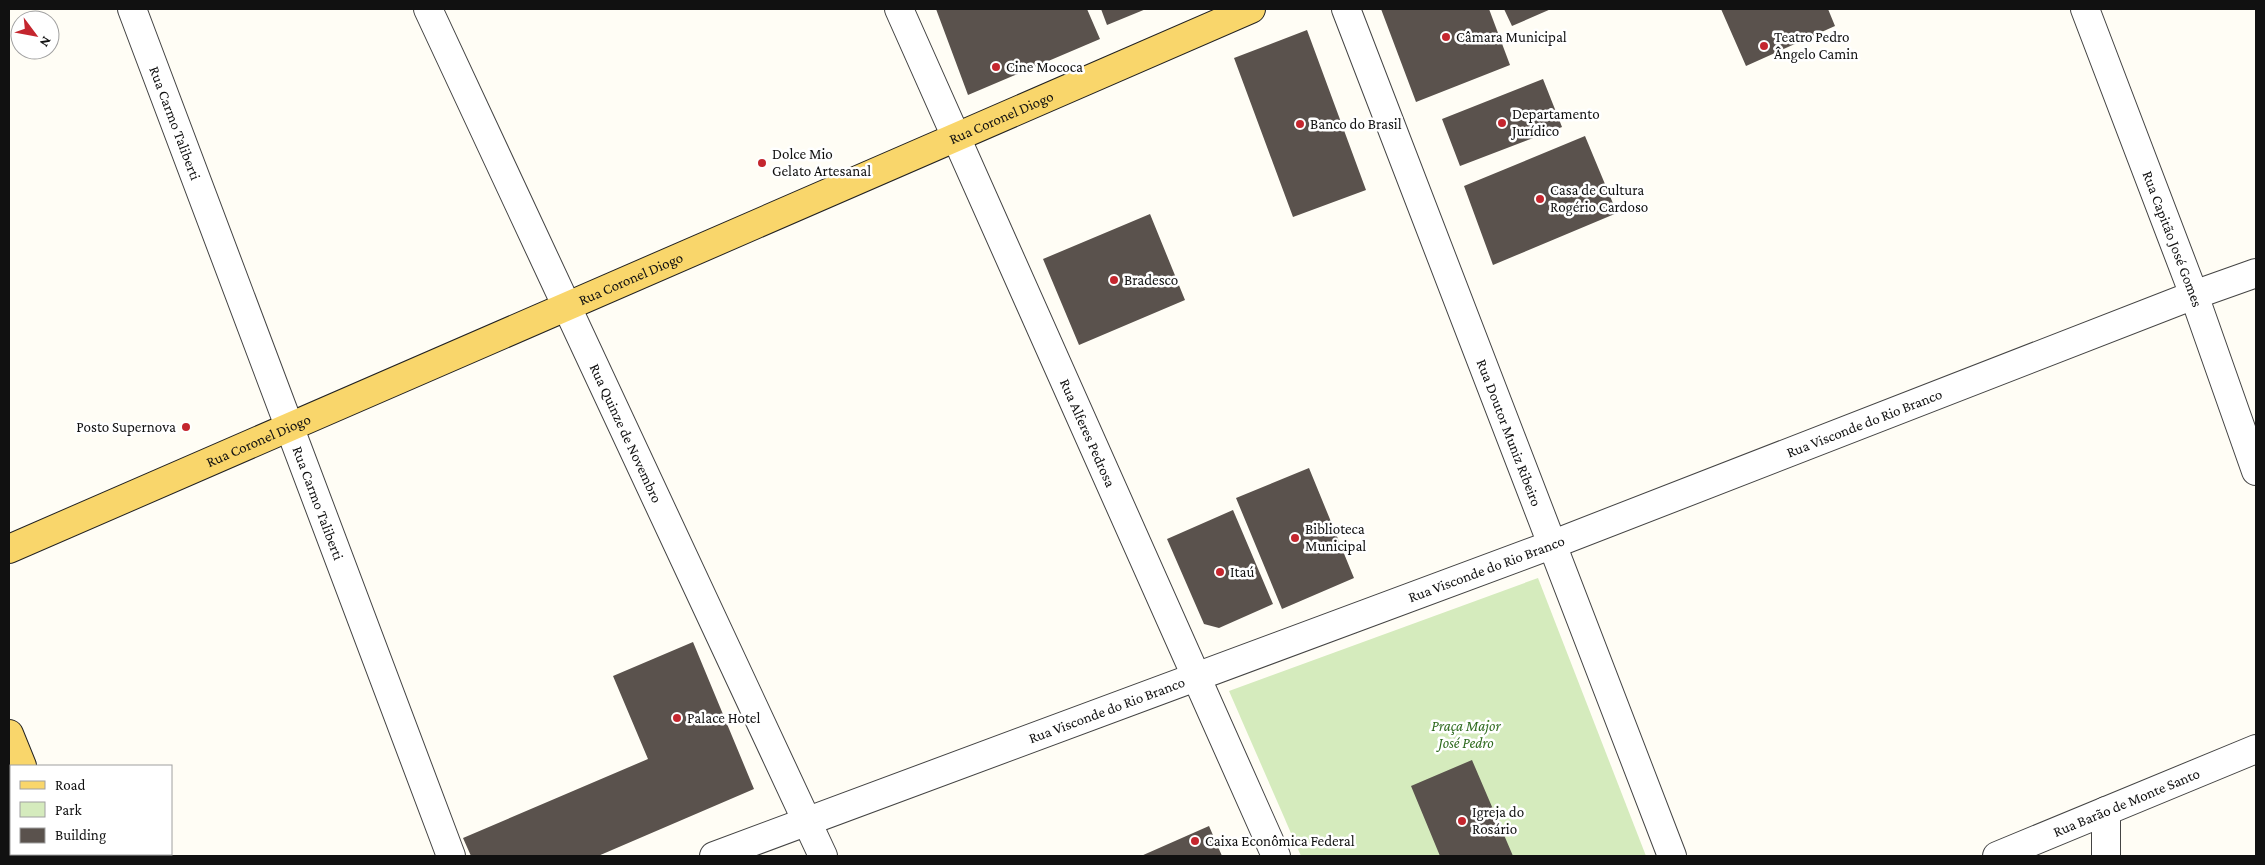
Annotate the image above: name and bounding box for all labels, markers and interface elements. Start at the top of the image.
north arrow [10,10,60,60]
place label: Câmara Municipal [1456,29,1567,46]
place label: Teatro Pedro Ângelo Camin [1774,29,1858,63]
marker: Câmara Municipal [1440,31,1452,43]
text: N [36,34,55,51]
marker: Teatro Pedro Ângelo Camin [1758,40,1770,52]
place label: Cine Mococa [1006,59,1083,75]
marker: Cine Mococa [990,61,1002,73]
street label: Rua Carmo Taliberti [146,64,204,182]
street label: Rua Coronel Diogo [947,88,1056,147]
place label: Departamento Jurídico [1510,106,1600,140]
place label: Banco do Brasil [1310,116,1402,132]
marker: Departamento Jurídico [1496,117,1508,129]
marker: Banco do Brasil [1294,118,1306,130]
place label: Dolce Mio Gelato Artesanal [772,146,871,179]
marker: Dolce Mio Gelato Artesanal [756,157,768,169]
street label: Rua Capitão José Gomes [2139,169,2206,309]
place label: Casa de Cultura Rogério Cardoso [1550,182,1648,216]
marker: Casa de Cultura Rogério Cardoso [1534,193,1546,205]
street label: Rua Coronel Diogo [576,249,685,308]
place label: Bradesco [1124,272,1178,288]
marker: Bradesco [1108,274,1120,286]
street label: Rua Doutor Muniz Ribeiro [1474,357,1545,509]
street label: Rua Quinze de Novembro [586,361,665,505]
street label: Rua Alferes Pedrosa [1057,376,1119,490]
street label: Rua Visconde do Rio Branco [1784,386,1944,461]
street label: Rua Coronel Diogo [204,411,313,470]
place label: Posto Supernova [76,419,176,436]
marker: Posto Supernova [180,421,192,433]
street label: Rua Carmo Taliberti [289,444,347,562]
place label: Biblioteca Municipal [1305,521,1366,555]
marker: Biblioteca Municipal [1289,532,1301,544]
street label: Rua Visconde do Rio Branco [1406,533,1567,605]
place label: Itaú [1230,564,1254,580]
marker: Itaú [1214,566,1226,578]
street label: Rua Visconde do Rio Branco [1026,674,1187,746]
place label: Palace Hotel [687,710,760,726]
marker: Palace Hotel [671,712,683,724]
park label: Praça Major José Pedro [1431,718,1502,752]
legend [10,765,172,855]
street label: Rua Barão de Monte Santo [2051,765,2202,840]
text: Road [55,777,86,793]
text: Park [55,802,82,818]
place label: Igreja do Rosário [1472,804,1524,837]
marker: Igreja do Rosário [1456,815,1468,827]
text: Building [55,827,106,844]
place label: Caixa Econômica Federal [1205,833,1355,849]
marker: Caixa Econômica Federal [1189,835,1201,847]

